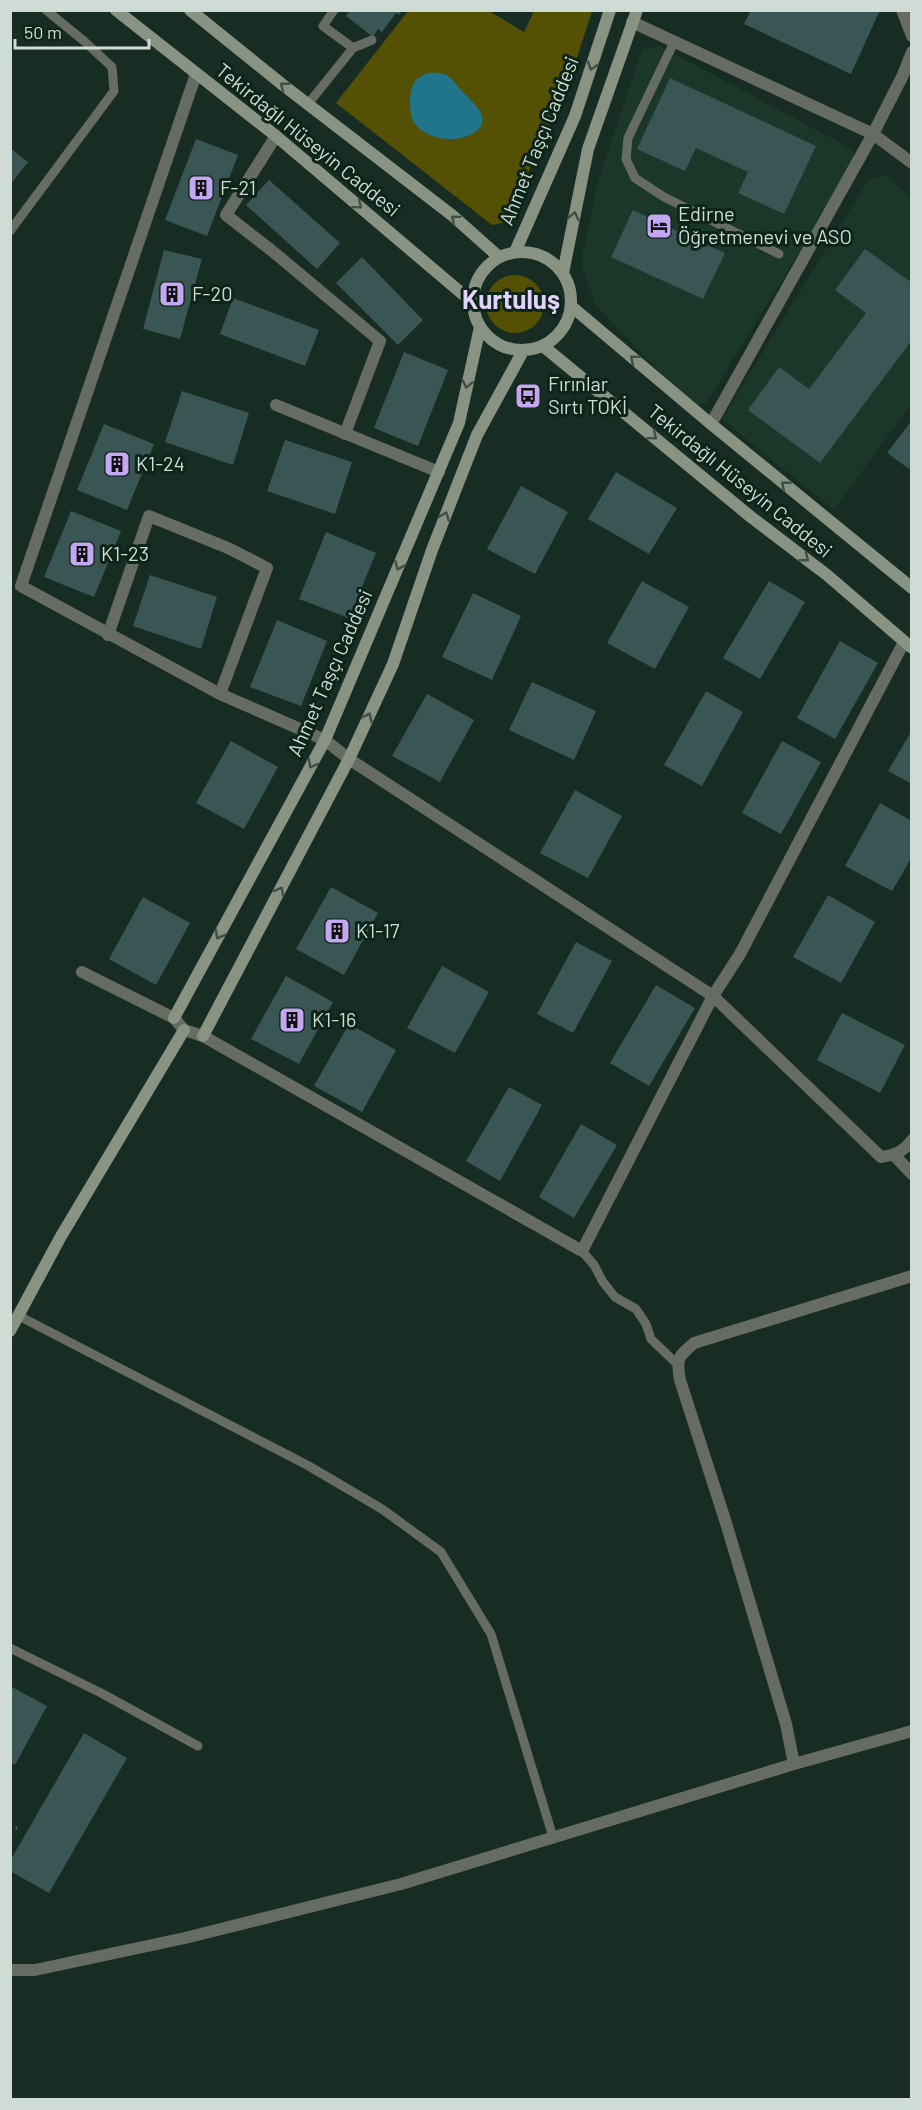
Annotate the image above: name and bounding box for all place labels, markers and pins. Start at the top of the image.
building icon: F-21 [186,173,216,203]
place label: F-21 [220,175,256,199]
place label: Edirne Öğretmenevi ve ASO [678,201,852,248]
hotel icon: Edirne Öğretmenevi ve ASO [644,211,674,241]
building icon: F-20 [157,279,187,309]
place label: F-20 [192,281,232,305]
place label: Fırınlar Sırtı TOKİ [548,371,627,418]
bus stop icon: Fırınlar Sırtı TOKİ [513,381,543,411]
building icon: K1-24 [102,449,132,479]
place label: K1-24 [136,451,185,475]
building icon: K1-23 [67,539,97,569]
place label: K1-23 [101,541,149,565]
building icon: K1-17 [322,916,352,946]
place label: K1-17 [356,918,400,942]
building icon: K1-16 [277,1005,307,1035]
place label: K1-16 [312,1007,356,1031]

